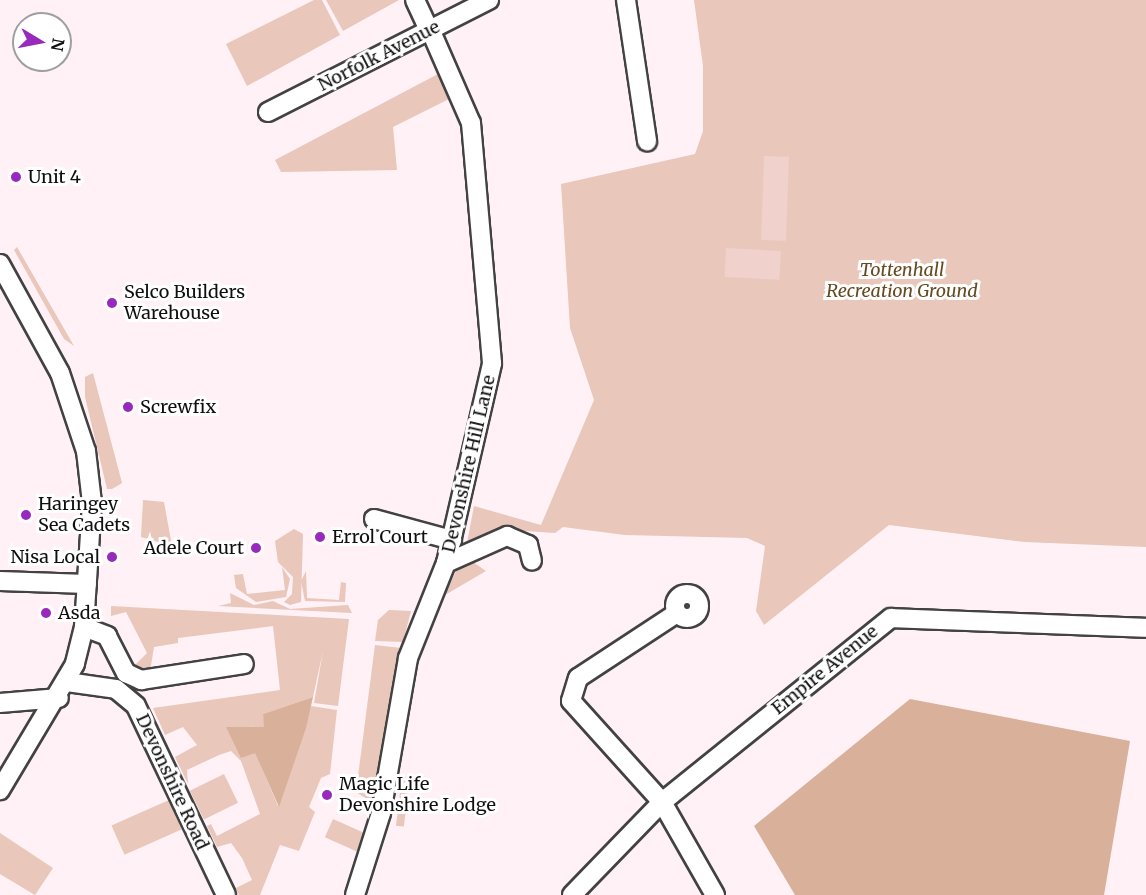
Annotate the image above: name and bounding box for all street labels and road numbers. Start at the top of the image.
street label: Norfolk Avenue [315,16,443,96]
street label: Devonshire Hill Lane [438,373,500,555]
street label: Empire Avenue [768,621,882,719]
street label: Devonshire Road [131,711,213,853]

